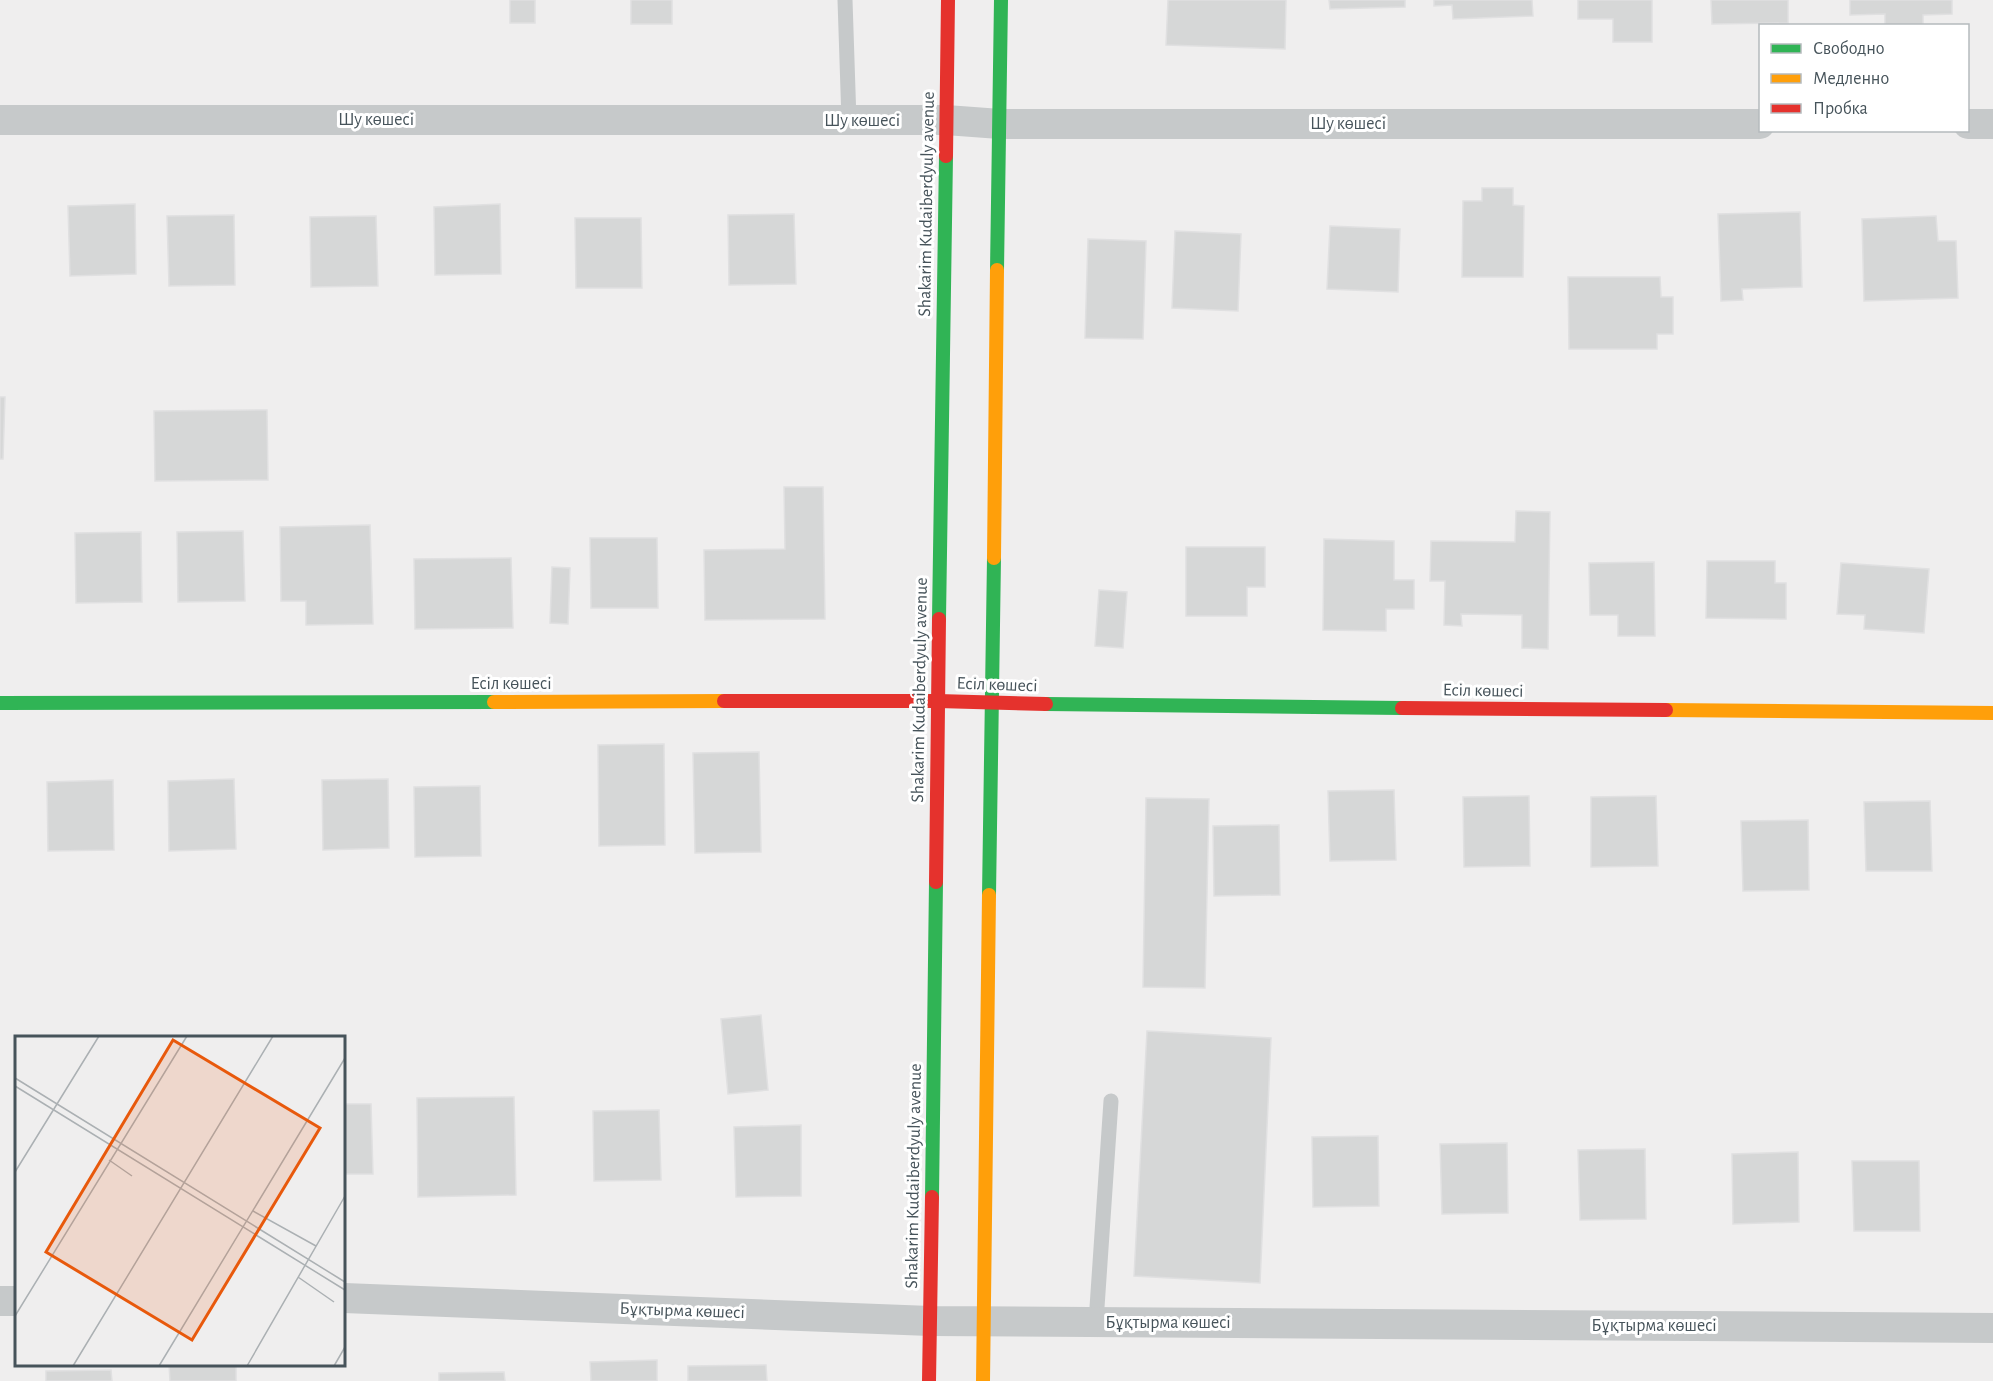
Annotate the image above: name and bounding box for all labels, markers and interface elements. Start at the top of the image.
legend [1759,24,1969,132]
text: Свободно [1813,39,1885,58]
text: Медленно [1813,70,1889,88]
street label: Shakarim Kudaiberdyuly avenue [916,91,938,317]
text: Пробка [1813,99,1868,118]
street label: Шу көшесі [338,111,414,129]
street label: Шу көшесі [824,112,900,130]
street label: Шу көшесі [1310,115,1386,133]
street label: Shakarim Kudaiberdyuly avenue [909,577,931,803]
street label: Есіл көшесі [470,675,552,693]
street label: Есіл көшесі [956,675,1038,695]
street label: Есіл көшесі [1442,681,1524,701]
inset map [15,1036,345,1366]
street label: Shakarim Kudaiberdyuly avenue [903,1063,925,1289]
street label: Бұқтырма көшесі [619,1300,745,1322]
street label: Бұқтырма көшесі [1105,1314,1231,1332]
street label: Бұқтырма көшесі [1591,1317,1717,1335]

